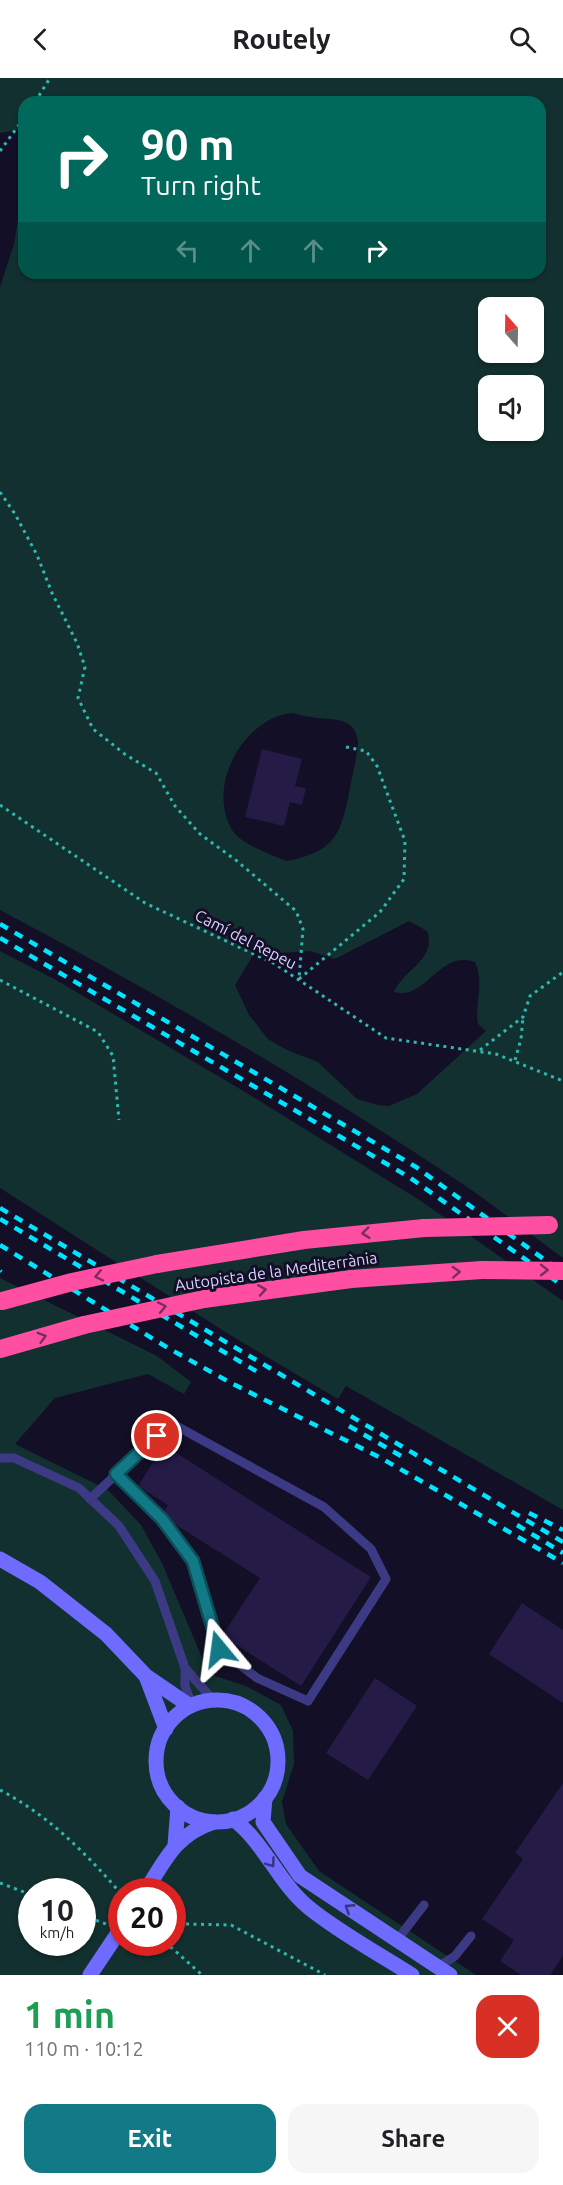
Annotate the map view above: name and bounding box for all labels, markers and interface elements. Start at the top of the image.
icon: back [24,23,57,56]
icon: search [506,23,539,56]
text: Routely [232,24,331,54]
icon: right [42,120,120,198]
text: 90 m [141,121,235,168]
text: Turn right [141,170,261,200]
icon: left [171,234,204,267]
icon: ahead [234,234,267,267]
icon: ahead [297,234,330,267]
icon: right [360,234,393,267]
north arrow [478,297,544,363]
map controls [478,297,544,441]
button: sound [478,375,544,441]
street label: Camí del Repeu [192,906,300,972]
one-way arrow [362,1227,371,1239]
street label: Autopista de la Mediterrània [174,1248,378,1294]
one-way arrow [539,1264,548,1276]
one-way arrow [452,1265,461,1278]
one-way arrow [95,1269,105,1282]
one-way arrow [258,1285,267,1297]
one-way arrow [156,1301,166,1314]
one-way arrow [36,1332,47,1344]
pin [131,1410,182,1461]
icon: arrive [140,1419,173,1452]
position arrow [187,1617,251,1681]
one-way arrow [263,1856,274,1867]
speed limit sign: 20 [108,1878,186,1956]
text: 10 [40,1893,74,1927]
one-way arrow [345,1904,356,1915]
text: km/h [40,1924,74,1941]
text: 1 min [24,1994,115,2035]
button: close [476,1995,539,2058]
text: 110 m · 10:12 [24,2037,144,2060]
button: Exit [24,2104,276,2173]
button: Share [288,2104,539,2173]

